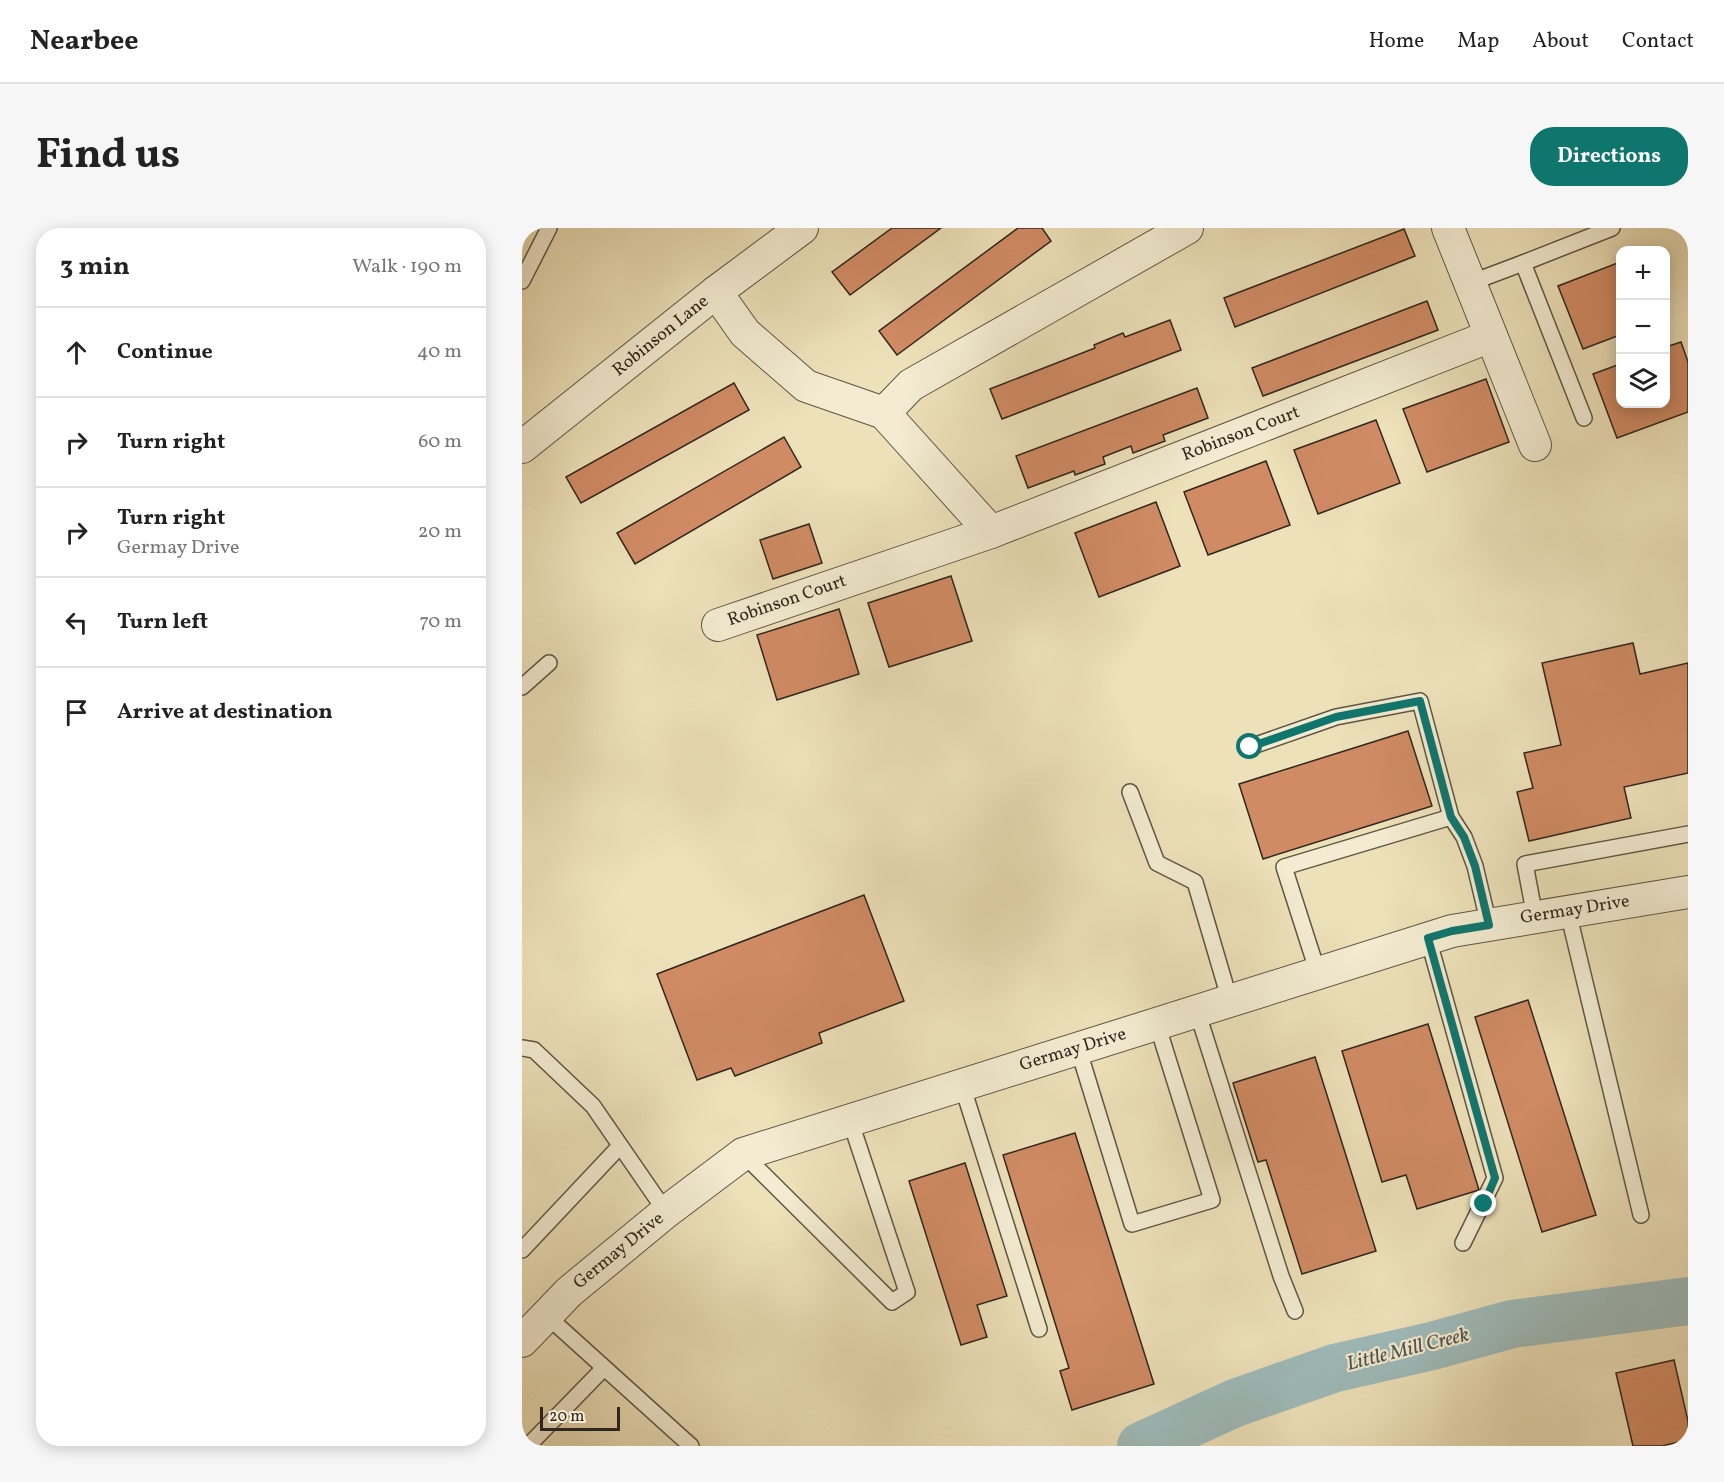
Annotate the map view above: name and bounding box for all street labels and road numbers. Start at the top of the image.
street label: Robinson Lane [608,289,714,383]
street label: Robinson Court [1178,400,1304,468]
street label: Robinson Court [724,569,850,633]
street label: Germay Drive [1519,889,1631,931]
street label: Germay Drive [1017,1022,1129,1078]
street label: Germay Drive [568,1207,670,1295]

